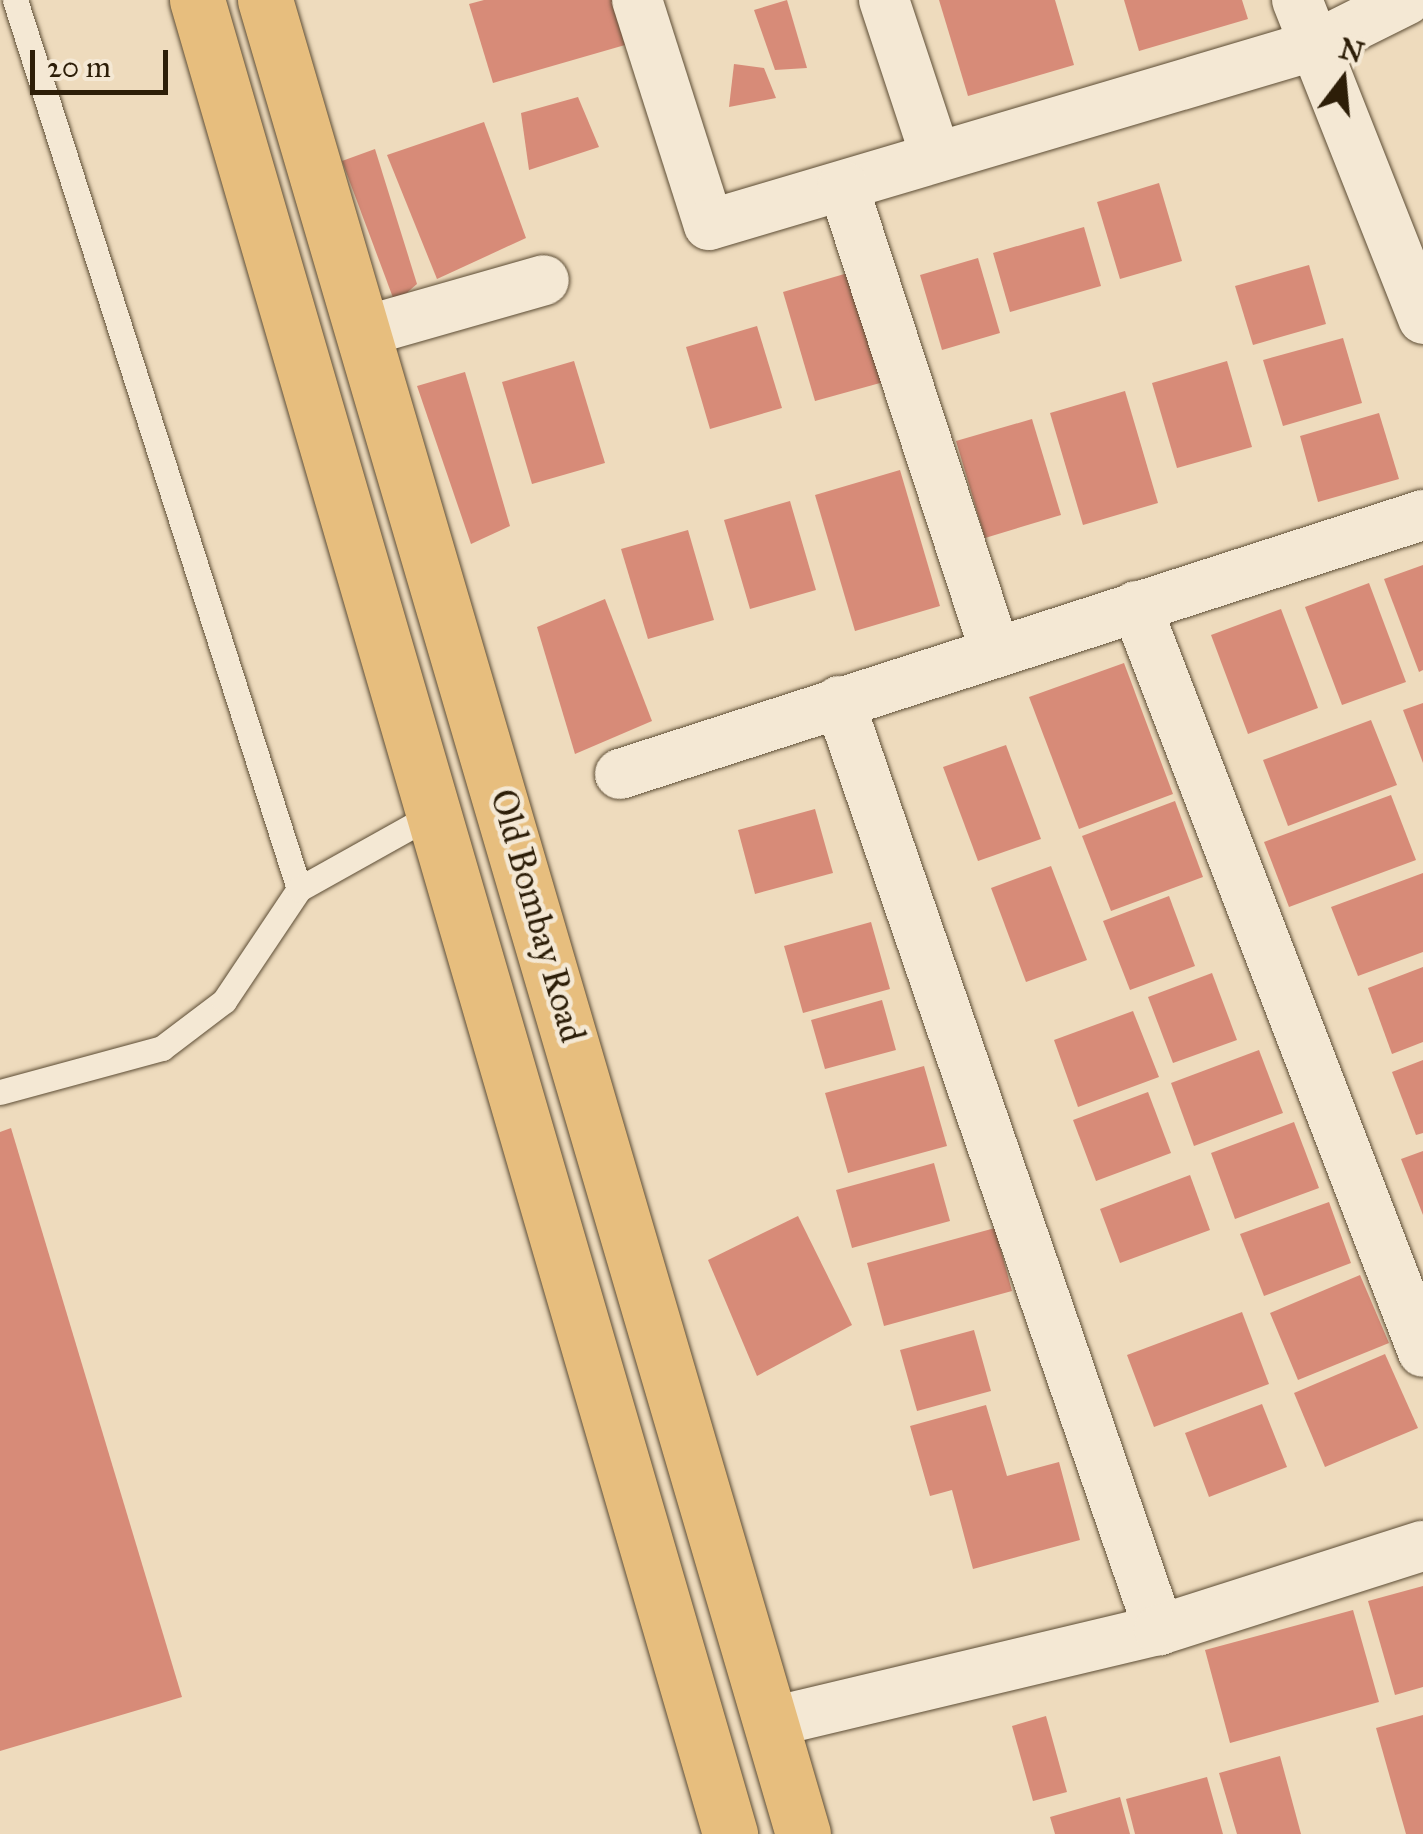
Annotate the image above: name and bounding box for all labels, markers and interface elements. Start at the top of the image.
scale bar [35,30,172,92]
north arrow [1293,30,1393,130]
text: N [1335,31,1368,71]
text: 20 m [47,49,111,85]
street label: Old Bombay Road [481,785,593,1047]

